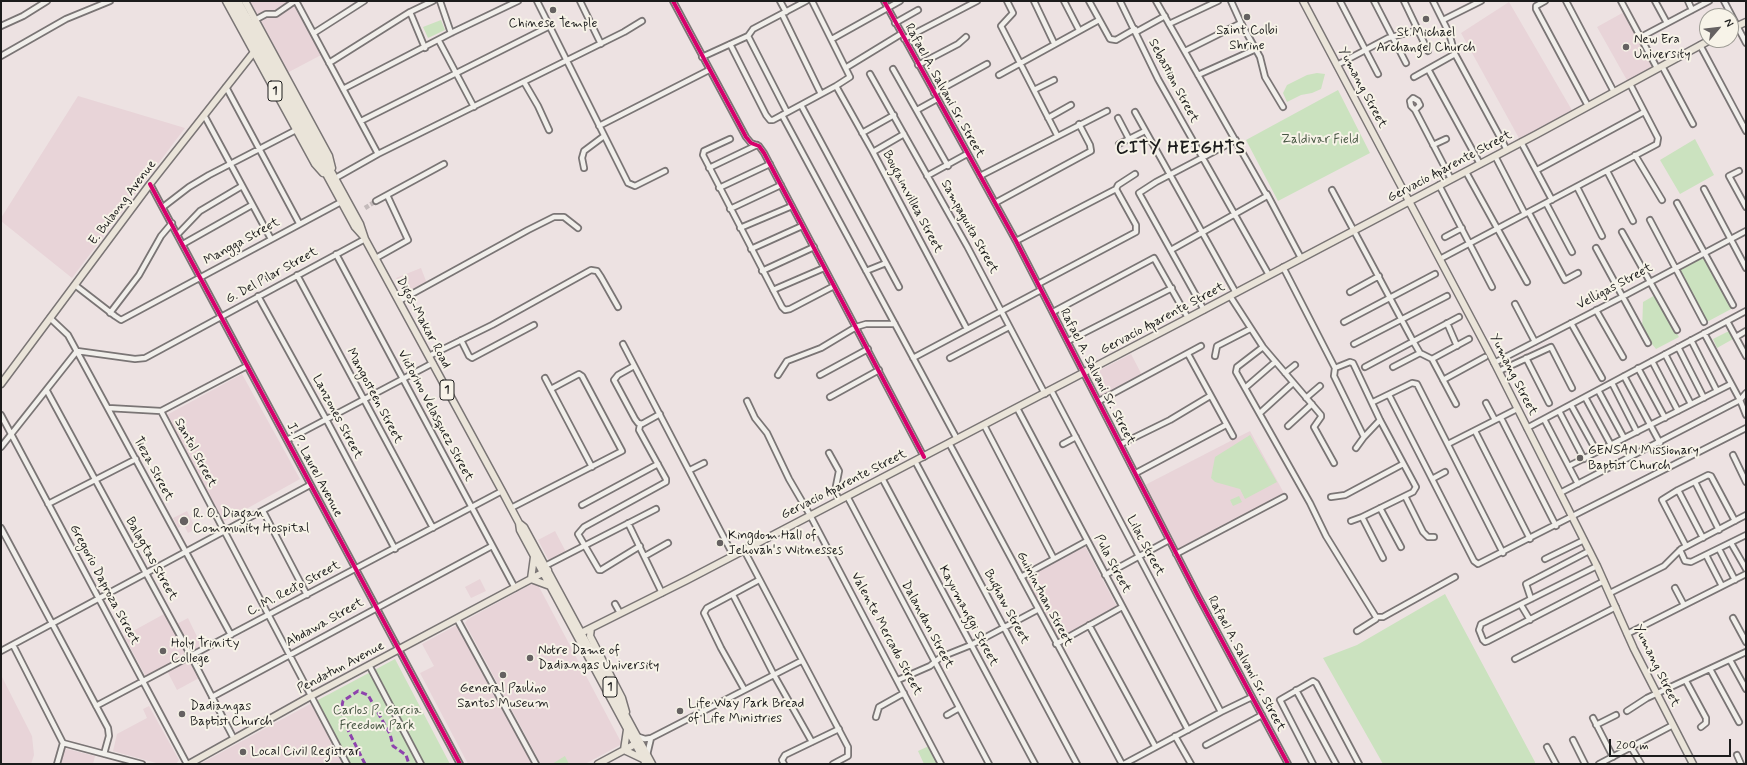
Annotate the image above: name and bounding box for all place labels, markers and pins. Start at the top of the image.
marker: Chinese Temple [548,5,558,15]
marker: Saint Colbi Shrine [1242,12,1252,22]
marker: St Michael Archangel Church [1421,14,1431,24]
place label: Chinese Temple [509,16,597,32]
place label: Saint Colbi Shrine [1216,23,1278,54]
place label: St Michael Archangel Church [1376,25,1476,56]
place label: New Era University [1634,32,1690,63]
marker: New Era University [1621,42,1631,52]
place label: GENSAN Missionary Baptist Church [1588,443,1699,474]
marker: GENSAN Missionary Baptist Church [1575,453,1585,463]
place label: R. O. Diagan Community Hospital [193,506,309,537]
marker: R. O. Diagan Community Hospital [178,515,190,527]
place label: Kingdom Hall of Jehovah's Witnesses [728,528,843,559]
marker: Kingdom Hall of Jehovah's Witnesses [715,538,725,548]
place label: Holy Trinity College [171,636,239,667]
place label: Notre Dame of Dadiangas University [538,643,659,674]
marker: Holy Trinity College [158,646,168,656]
marker: Notre Dame of Dadiangas University [525,653,535,663]
marker: General Paulino Santos Museum [498,670,508,680]
place label: General Paulino Santos Museum [457,681,549,712]
place label: Life Way Park Bread of Life Ministries [688,696,804,727]
place label: Dadiangas Baptist Church [190,699,273,730]
marker: Life Way Park Bread of Life Ministries [675,706,685,716]
marker: Dadiangas Baptist Church [177,709,187,719]
place label: Local Civil Registrar [251,744,360,760]
marker: Local Civil Registrar [238,747,248,757]

